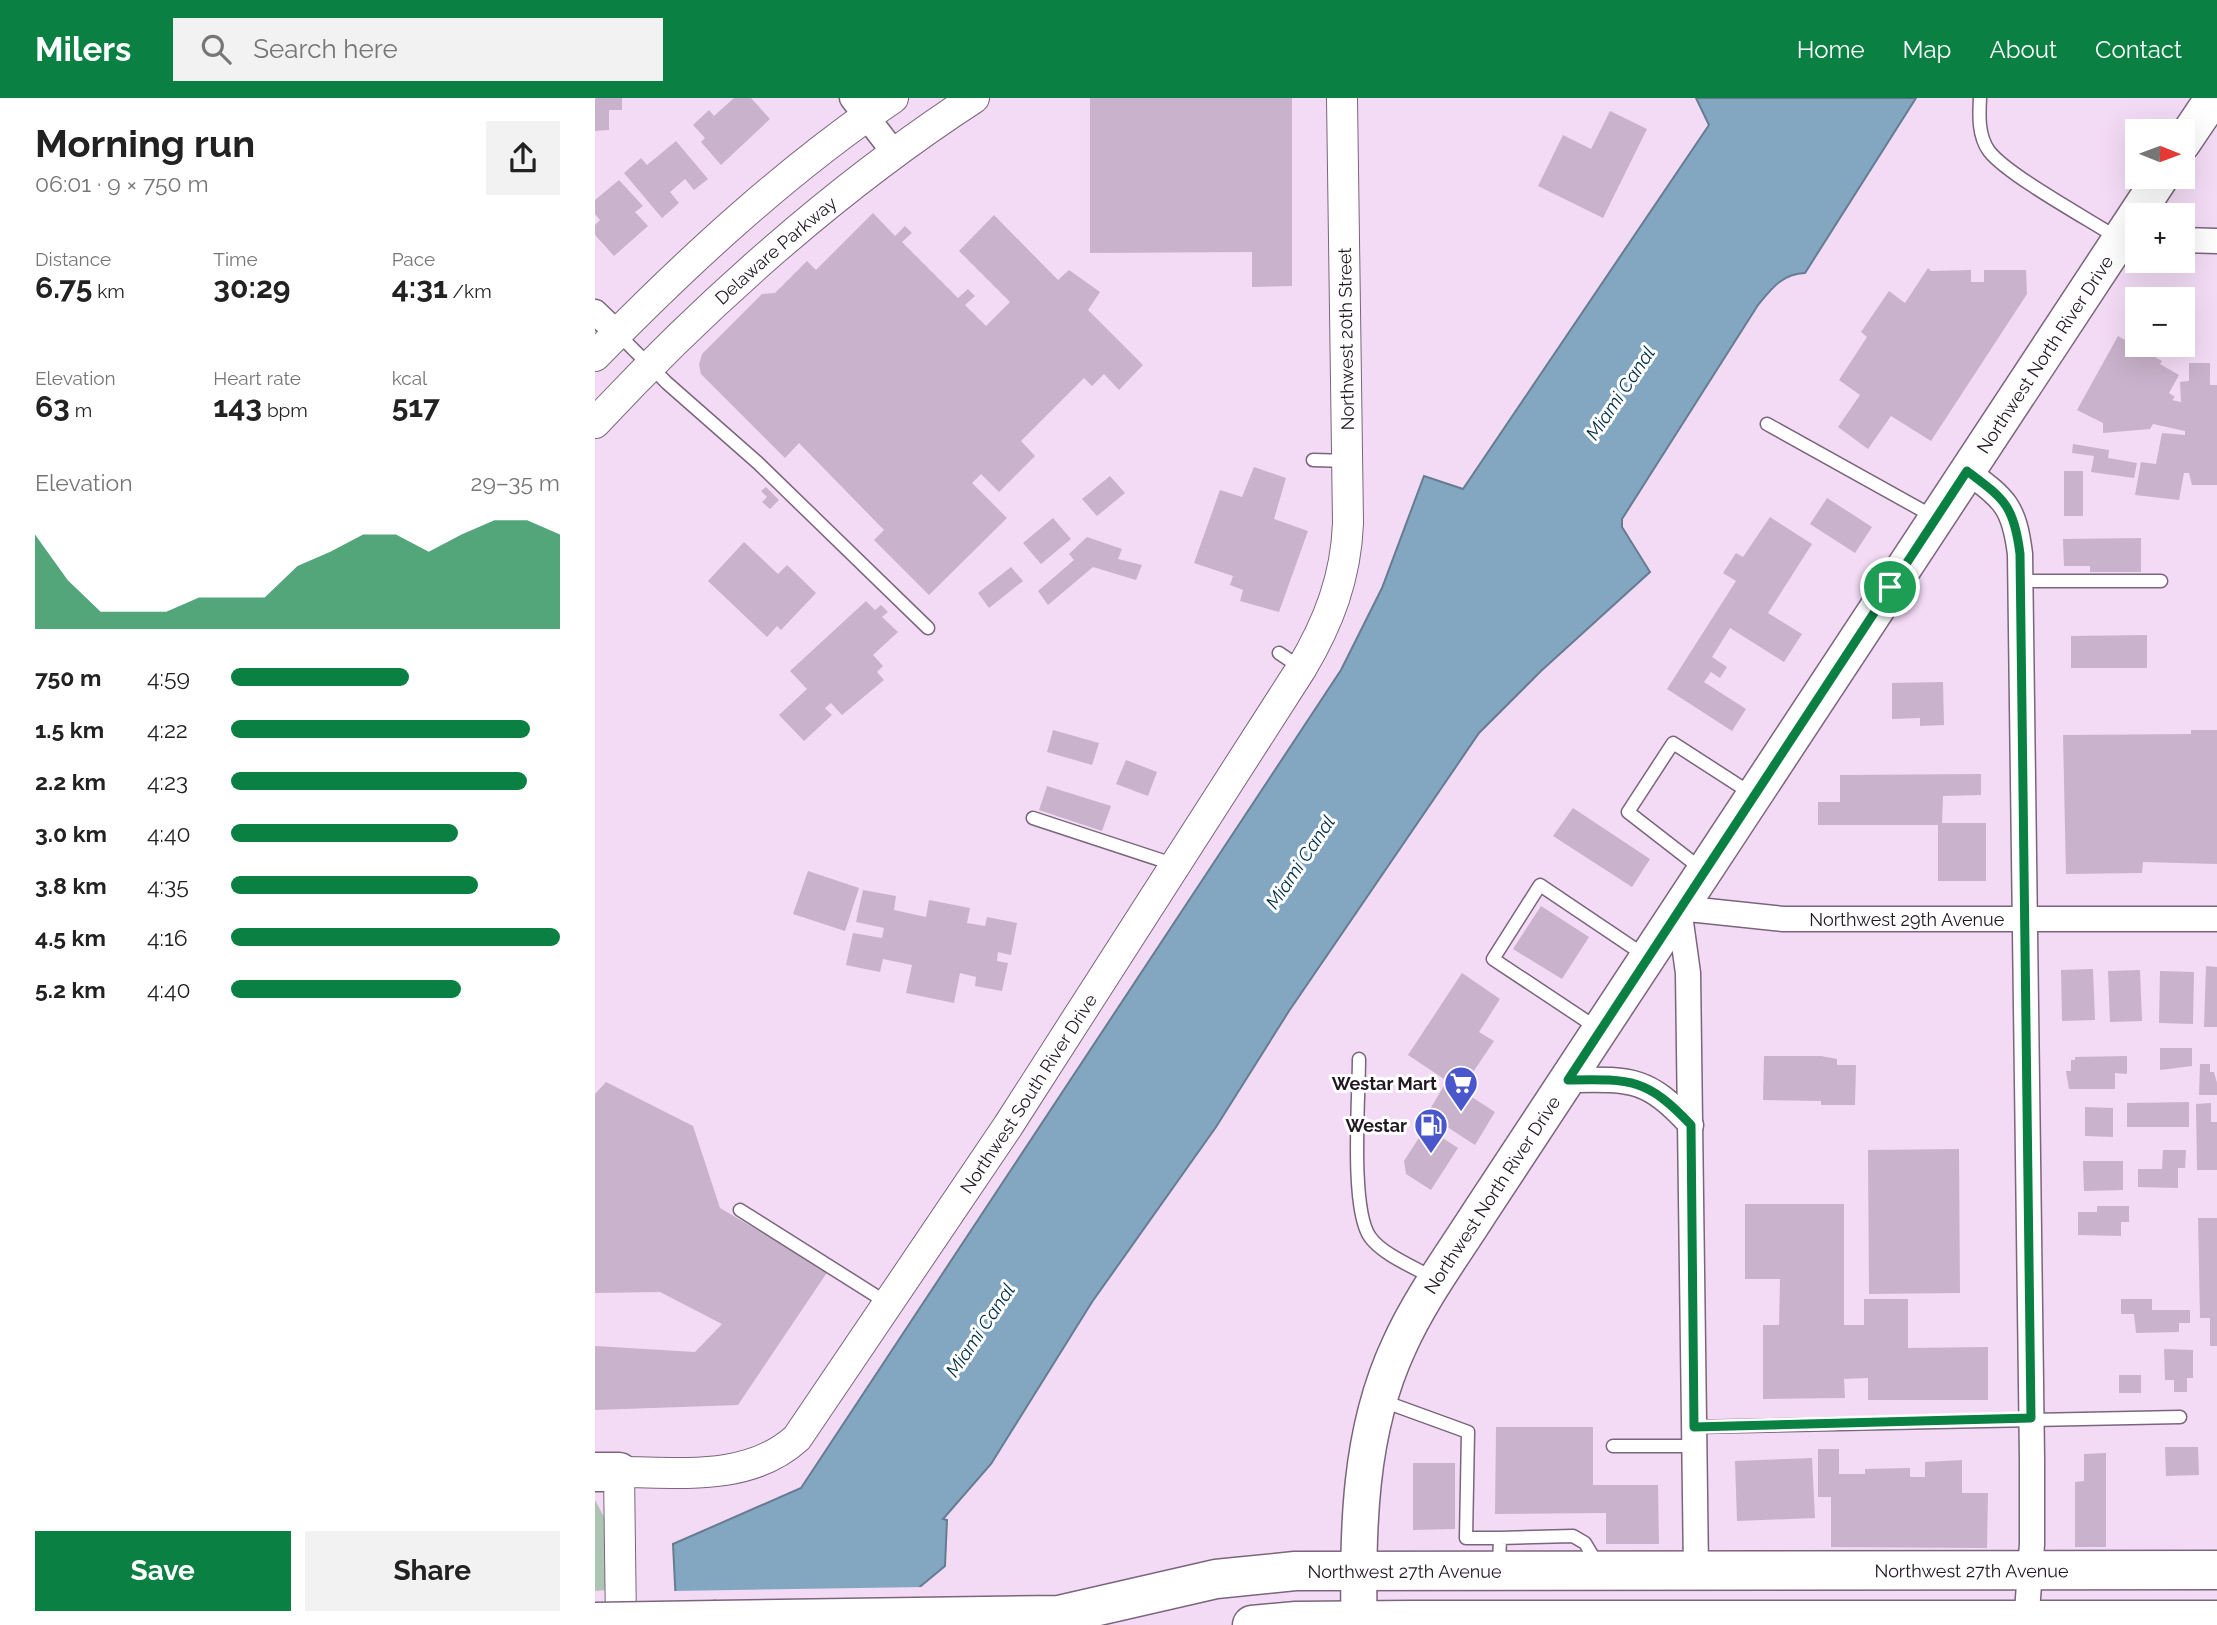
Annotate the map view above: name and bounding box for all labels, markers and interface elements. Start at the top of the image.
search box [173,18,663,81]
text: Milers [35,30,131,69]
icon: search [197,30,235,68]
text: Search here [253,34,398,64]
text: Home [1797,35,1865,64]
text: Map [1903,35,1951,64]
text: About [1989,35,2057,64]
text: Contact [2095,35,2182,64]
north arrow [2125,119,2195,189]
map controls [2125,119,2195,357]
text: Morning run [35,121,255,166]
button: share [486,121,560,195]
text: 06:01 · 9 × 750 m [35,170,209,197]
street label: Delaware Parkway [710,192,840,308]
button: + [2125,203,2195,273]
street label: Northwest 20th Street [1334,247,1358,431]
text: Distance [35,248,111,270]
text: Time [213,248,258,270]
text: Pace [392,248,435,270]
street label: Northwest North River Drive [1972,251,2117,457]
text: 6.75 [35,270,92,305]
text: 30:29 [213,270,291,305]
text: 4:31 [392,270,448,305]
text: km [92,280,125,302]
text: /km [448,280,492,302]
button: − [2125,287,2195,357]
water label: Miami Canal [1581,342,1659,444]
text: Elevation [35,367,116,389]
text: Heart rate [213,367,301,389]
text: kcal [392,367,427,389]
text: 63 [35,389,70,424]
text: 143 [213,389,262,424]
text: 517 [392,389,440,424]
text: m [70,399,92,421]
text: bpm [262,399,308,421]
text: Elevation [35,469,133,496]
text: 29–35 m [470,469,560,496]
pin [1860,557,1920,617]
icon: arrive [1871,568,1909,606]
text: 750 m [35,664,101,691]
text: 4:59 [147,664,190,691]
text: 1.5 km [35,716,104,743]
text: 4:22 [147,716,188,743]
text: 2.2 km [35,768,106,795]
text: 4:23 [147,768,188,795]
water label: Miami Canal [1261,811,1339,913]
text: 3.0 km [35,820,107,847]
text: 4:40 [147,820,191,847]
text: 3.8 km [35,872,107,899]
text: 4:35 [147,872,189,899]
street label: Northwest 29th Avenue [1809,909,2005,930]
text: 4.5 km [35,924,106,951]
text: 4:16 [147,924,188,951]
text: 5.2 km [35,976,106,1003]
text: 4:40 [147,976,191,1003]
street label: Northwest South River Drive [955,989,1101,1197]
supermarket icon: Westar Mart [1442,1064,1480,1113]
place label: Westar Mart [1332,1073,1437,1094]
street label: Northwest North River Drive [1419,1091,1564,1297]
fuel station icon: Westar [1412,1106,1450,1155]
place label: Westar [1345,1115,1407,1136]
water label: Miami Canal [941,1279,1019,1381]
button: Save [35,1531,291,1611]
button: Share [305,1531,560,1611]
street label: Northwest 27th Avenue [1307,1560,1502,1581]
street label: Northwest 27th Avenue [1874,1560,2069,1581]

